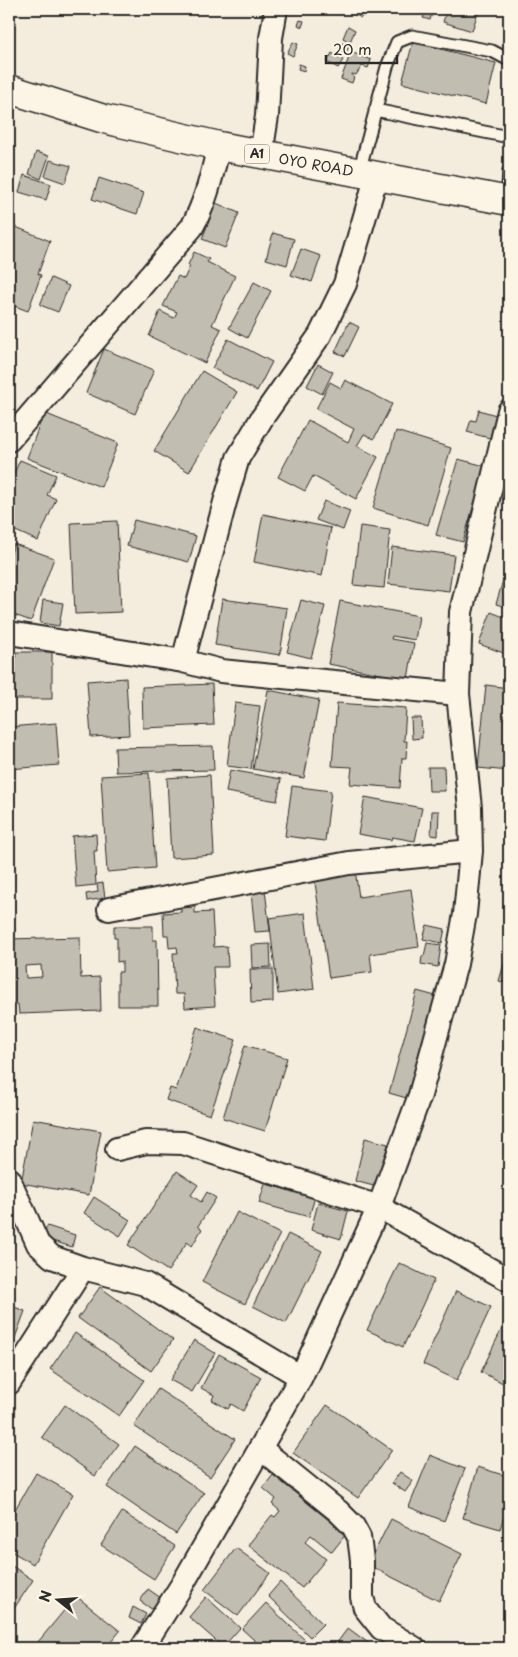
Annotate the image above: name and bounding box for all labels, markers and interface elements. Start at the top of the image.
scale bar [326,32,397,64]
text: 20 m [333,37,372,60]
road number: A1 [244,144,270,164]
street label: OYO ROAD [277,148,355,181]
north arrow [32,1574,82,1624]
text: N [33,1588,57,1604]

